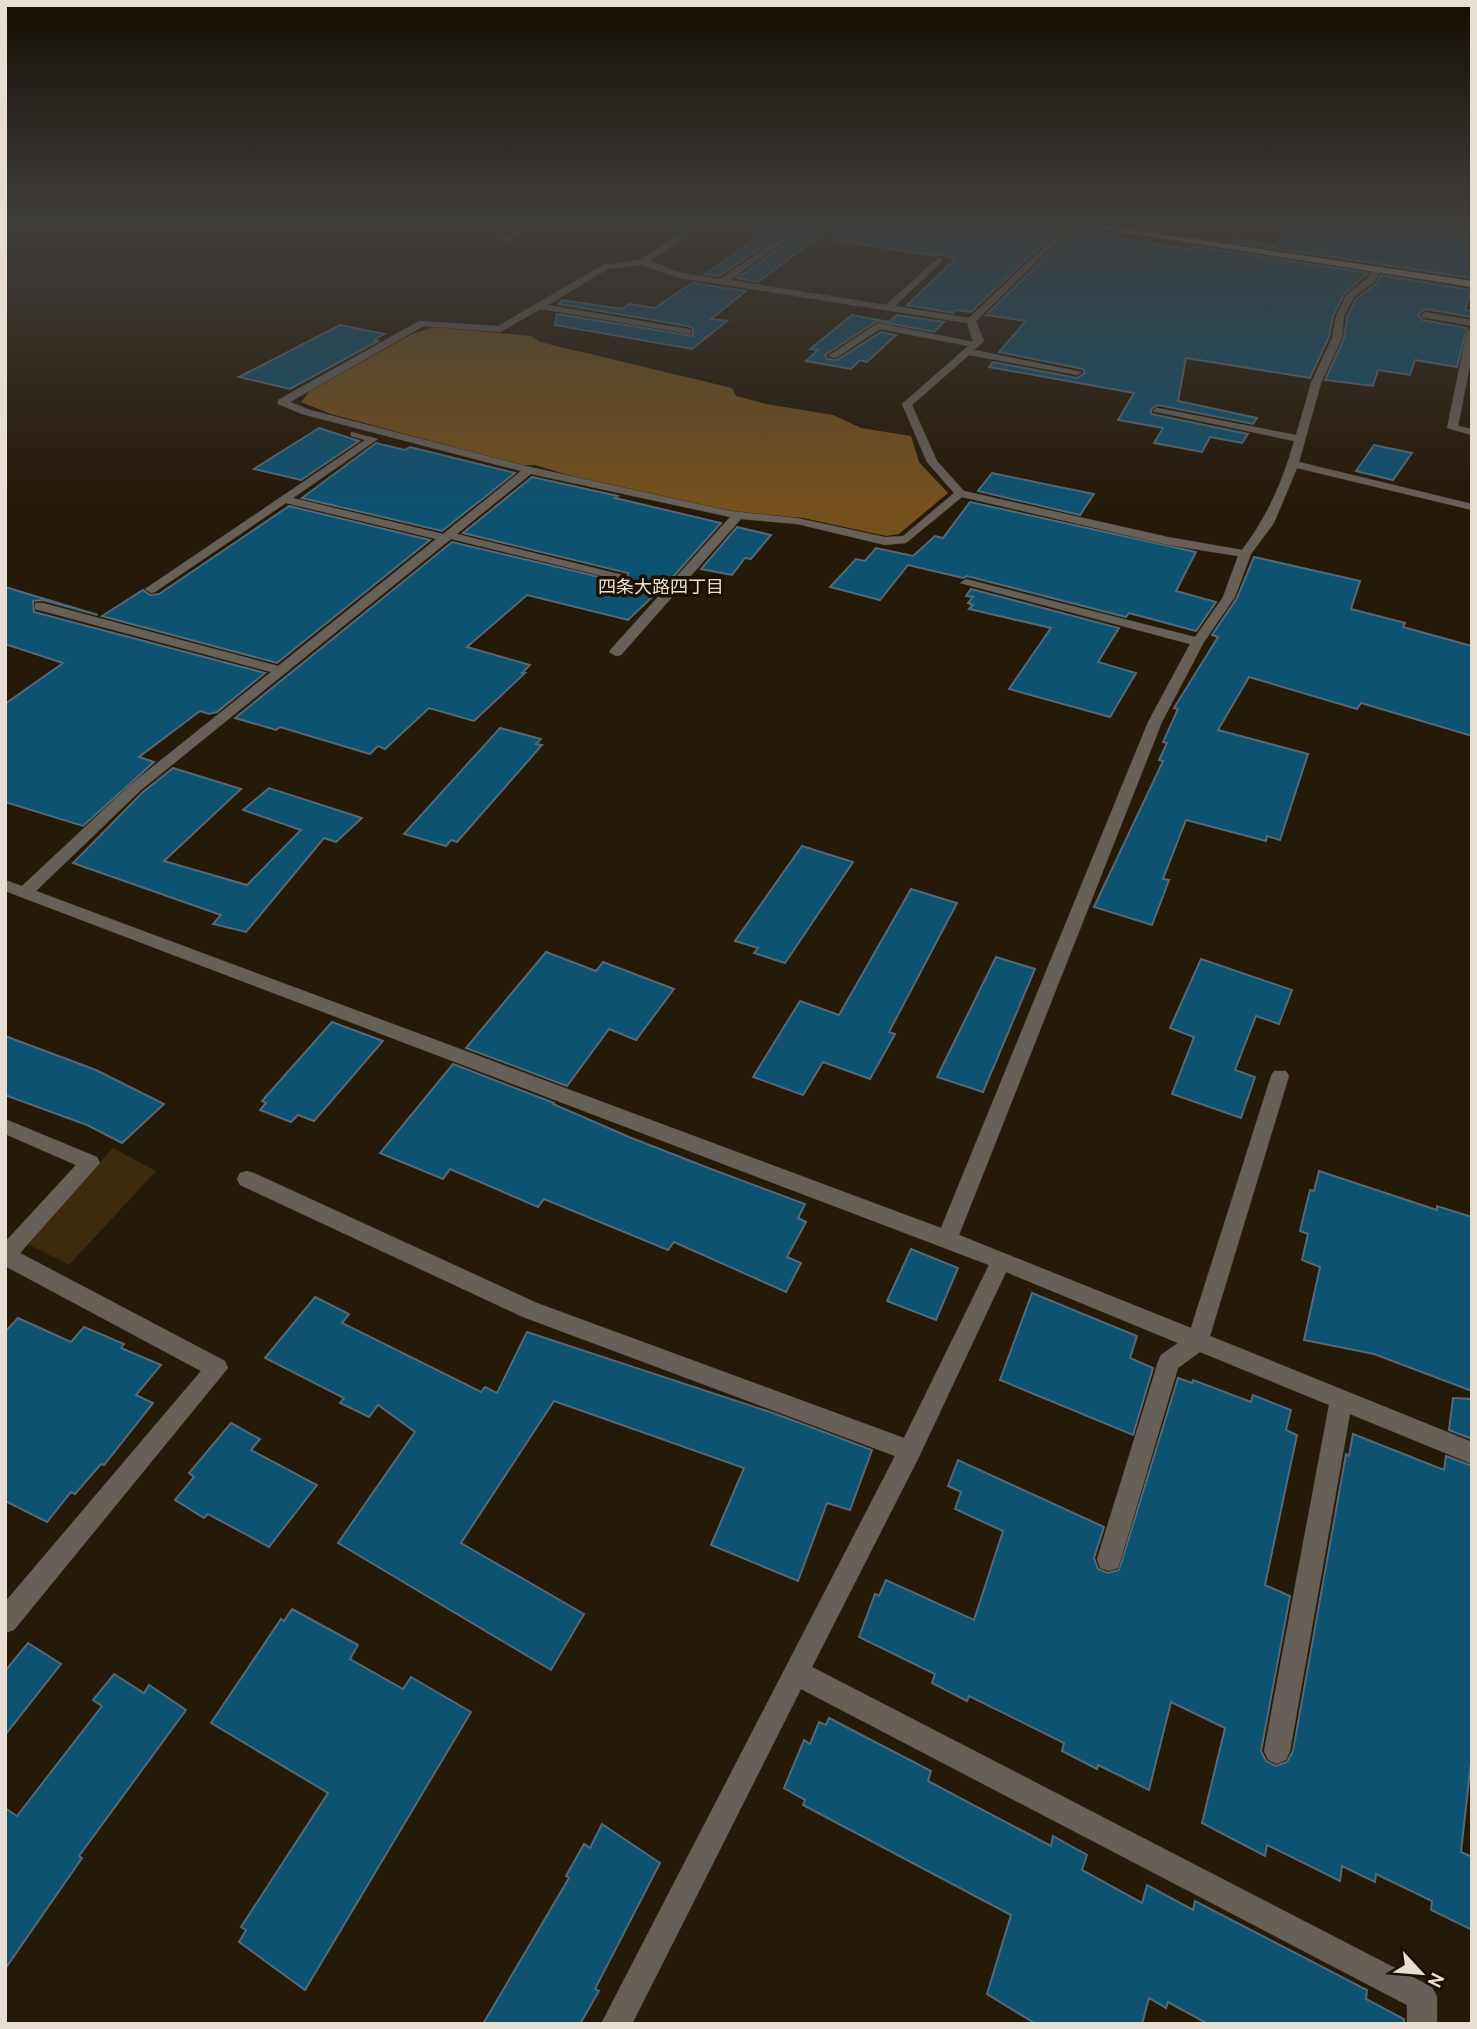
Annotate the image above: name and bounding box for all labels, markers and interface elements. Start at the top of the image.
district label: 四条大路四丁目 [598,576,724,598]
north arrow [1386,1938,1456,2008]
text: N [1423,1969,1449,1991]

